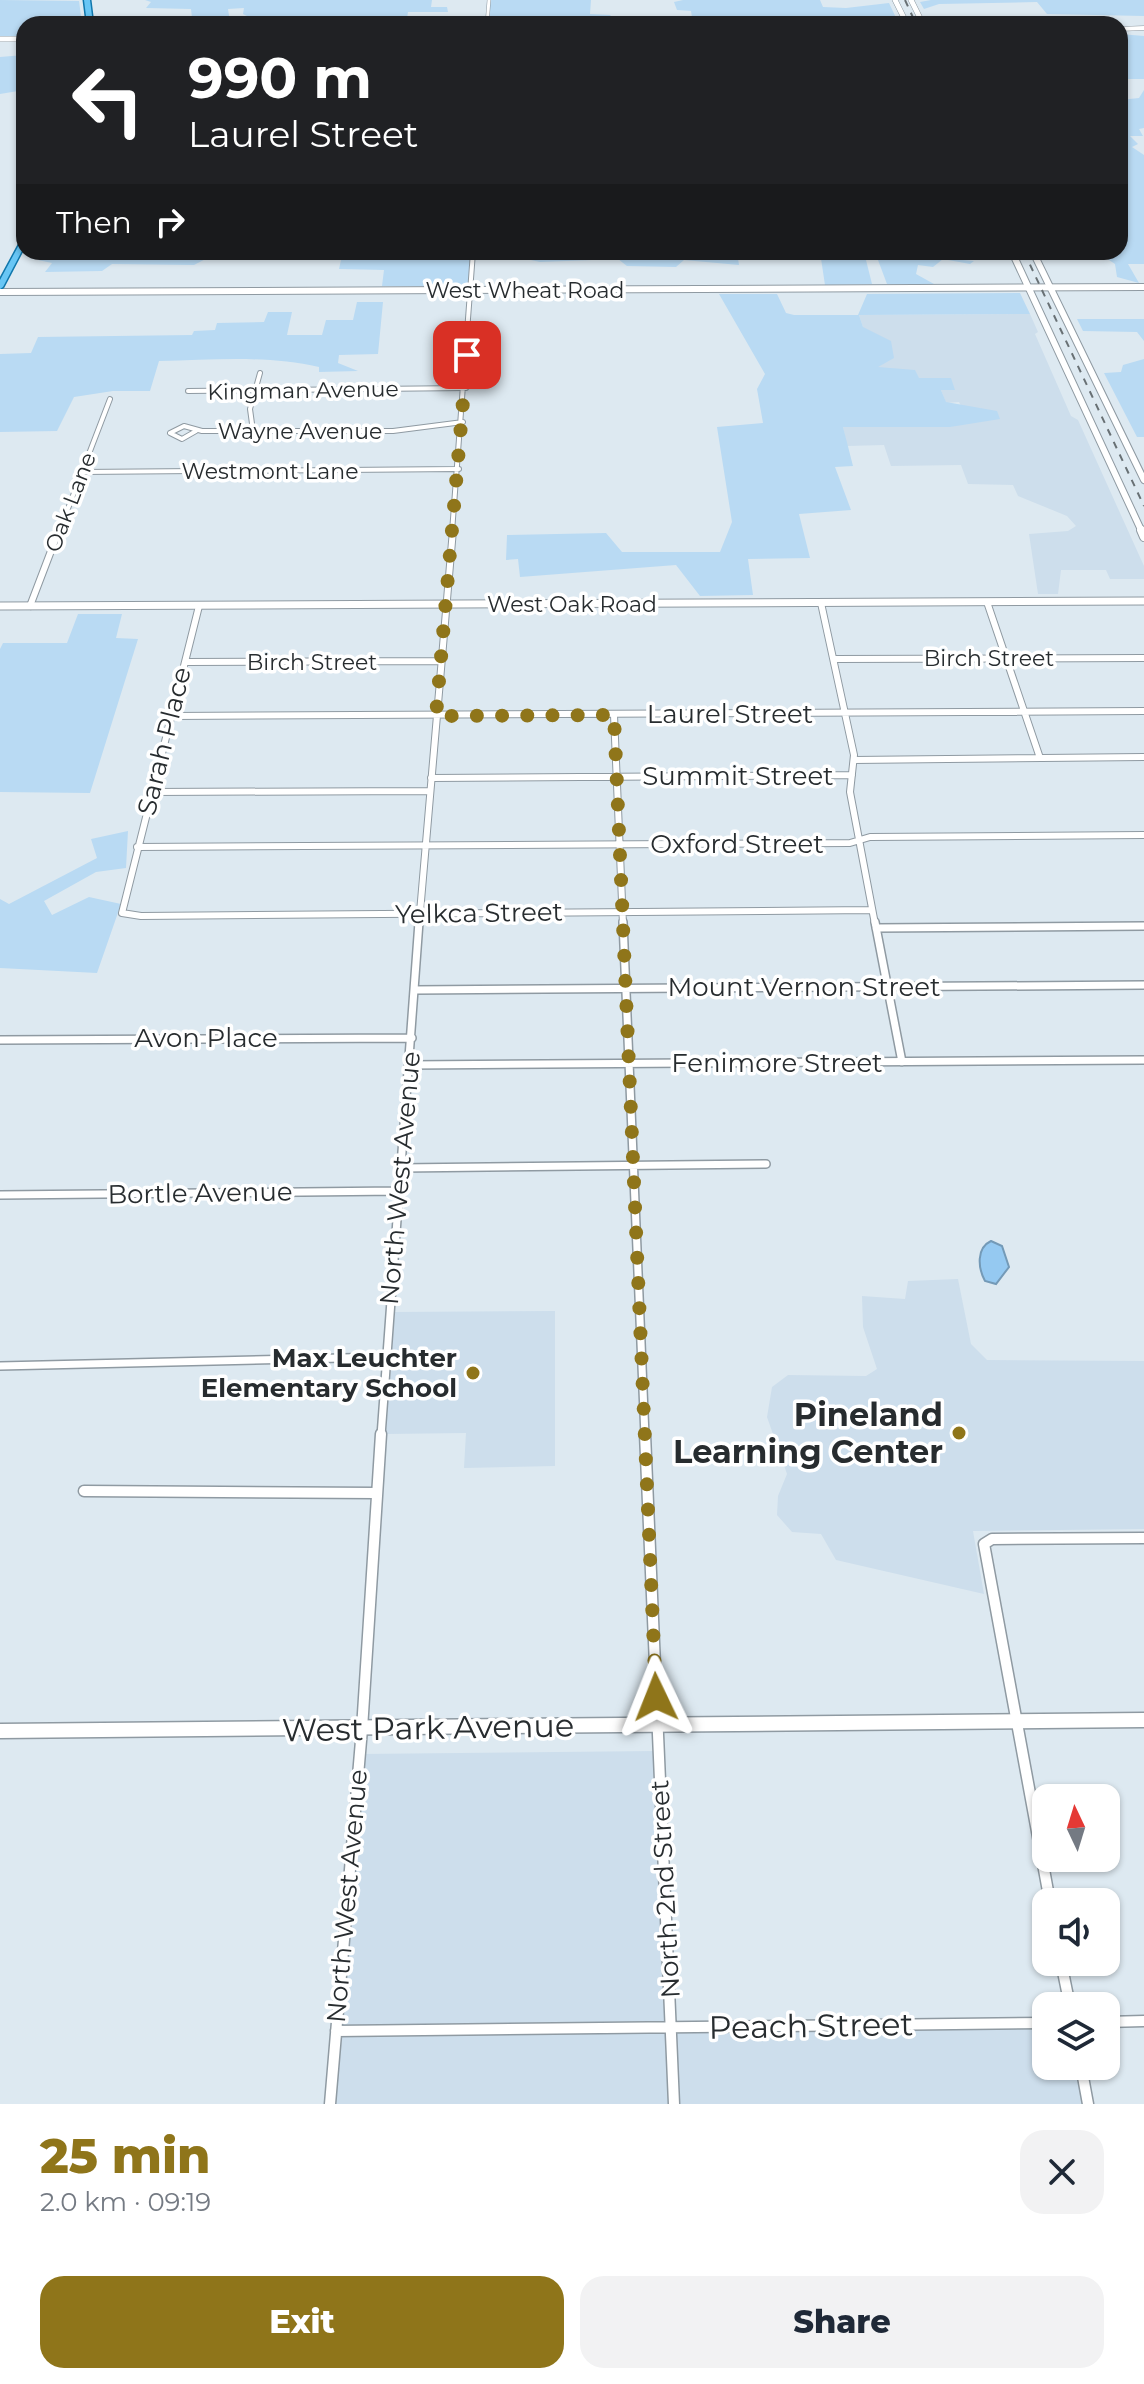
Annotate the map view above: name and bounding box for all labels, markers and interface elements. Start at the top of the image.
text: 990 m [188,44,372,112]
icon: left [56,48,160,152]
text: Laurel Street [188,112,418,156]
icon: right [148,200,192,244]
text: Then [56,204,132,241]
street label: West Wheat Road [425,277,625,304]
pin [433,321,501,389]
icon: arrive [445,333,489,377]
street label: Kingman Avenue [207,375,399,406]
street label: Wayne Avenue [218,418,382,445]
street label: Oak Lane [39,449,102,556]
street label: Westmont Lane [182,458,359,485]
street label: West Oak Road [487,591,657,618]
street label: Birch Street [924,645,1054,672]
street label: Birch Street [247,649,377,676]
street label: Sarah Place [130,664,198,818]
street label: Laurel Street [647,698,813,730]
street label: Summit Street [642,760,834,792]
street label: Oxford Street [650,828,824,860]
street label: Yelkca Street [395,896,563,930]
street label: Mount Vernon Street [667,971,941,1003]
street label: Avon Place [134,1022,278,1054]
street label: Fenimore Street [671,1047,883,1079]
street label: North West Avenue [373,1050,427,1306]
street label: Bortle Avenue [107,1175,293,1211]
place label: Max Leuchter Elementary School [201,1342,457,1404]
marker: Max Leuchter Elementary School [464,1364,482,1382]
place label: Pineland Learning Center [673,1395,943,1471]
marker: Pineland Learning Center [950,1424,968,1442]
position arrow [614,1655,698,1739]
street label: West Park Avenue [281,1705,574,1750]
street label: North West Avenue [320,1768,374,2024]
street label: North 2nd Street [643,1779,687,1999]
north arrow [1032,1784,1120,1872]
map controls [1032,1784,1120,2080]
button: sound [1032,1888,1120,1976]
button: layers [1032,1992,1120,2080]
street label: Peach Street [708,2004,914,2047]
text: 25 min [40,2127,210,2185]
button: close [1020,2130,1104,2214]
text: 2.0 km · 09:19 [40,2186,211,2218]
button: Exit [40,2276,564,2368]
button: Share [580,2276,1104,2368]

